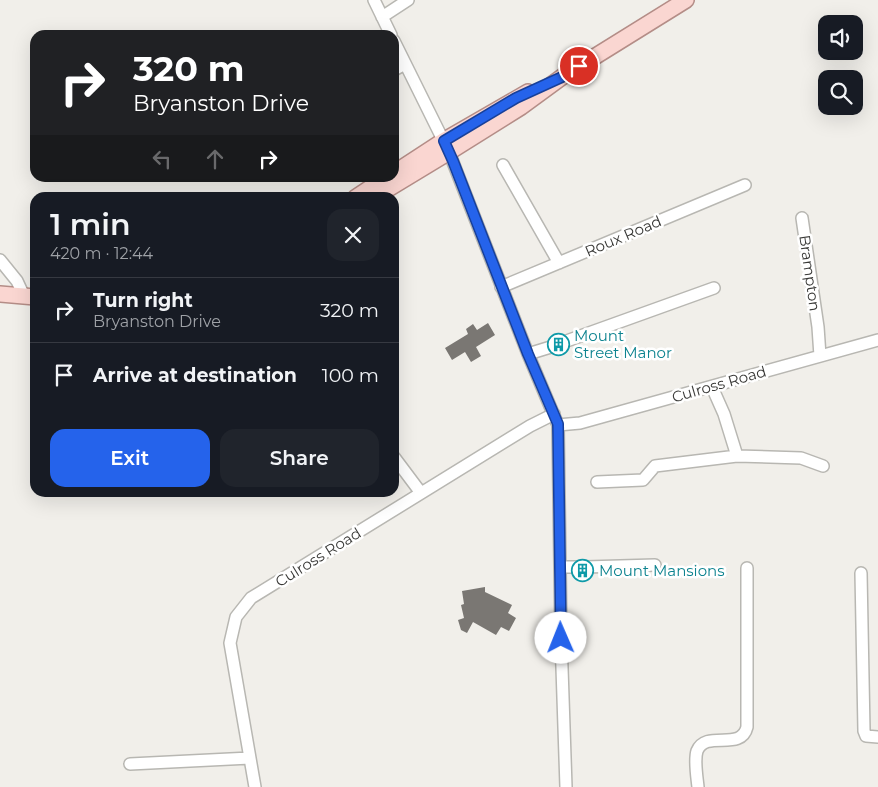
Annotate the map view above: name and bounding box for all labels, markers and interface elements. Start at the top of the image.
map controls [818,15,863,115]
button: sound [818,15,863,60]
pin [558,45,600,87]
text: 320 m [133,47,245,90]
icon: right [50,50,115,115]
icon: arrive [565,52,593,80]
button: search [818,70,863,115]
text: Bryanston Drive [133,90,309,117]
icon: left [148,145,176,173]
icon: ahead [201,145,229,173]
icon: right [254,145,282,173]
text: 1 min [50,206,131,243]
button: close [327,209,379,261]
street label: Roux Road [582,211,664,261]
street label: Brampton [795,234,825,312]
text: 420 m · 12:44 [50,244,153,263]
text: Turn right [93,289,193,312]
icon: right [50,296,78,324]
text: 320 m [320,299,379,322]
text: Bryanston Drive [93,312,221,331]
place label: Mount Street Manor [574,326,672,362]
building icon: Mount Street Manor [546,332,570,356]
icon: arrive [50,361,78,389]
street label: Culross Road [670,361,768,407]
text: Arrive at destination [93,364,297,387]
text: 100 m [322,364,379,387]
button: Exit [50,429,210,487]
button: Share [220,429,379,487]
street label: Culross Road [272,523,364,591]
building icon: Mount Mansions [571,558,595,582]
place label: Mount Mansions [599,561,725,580]
position arrow [534,611,586,663]

